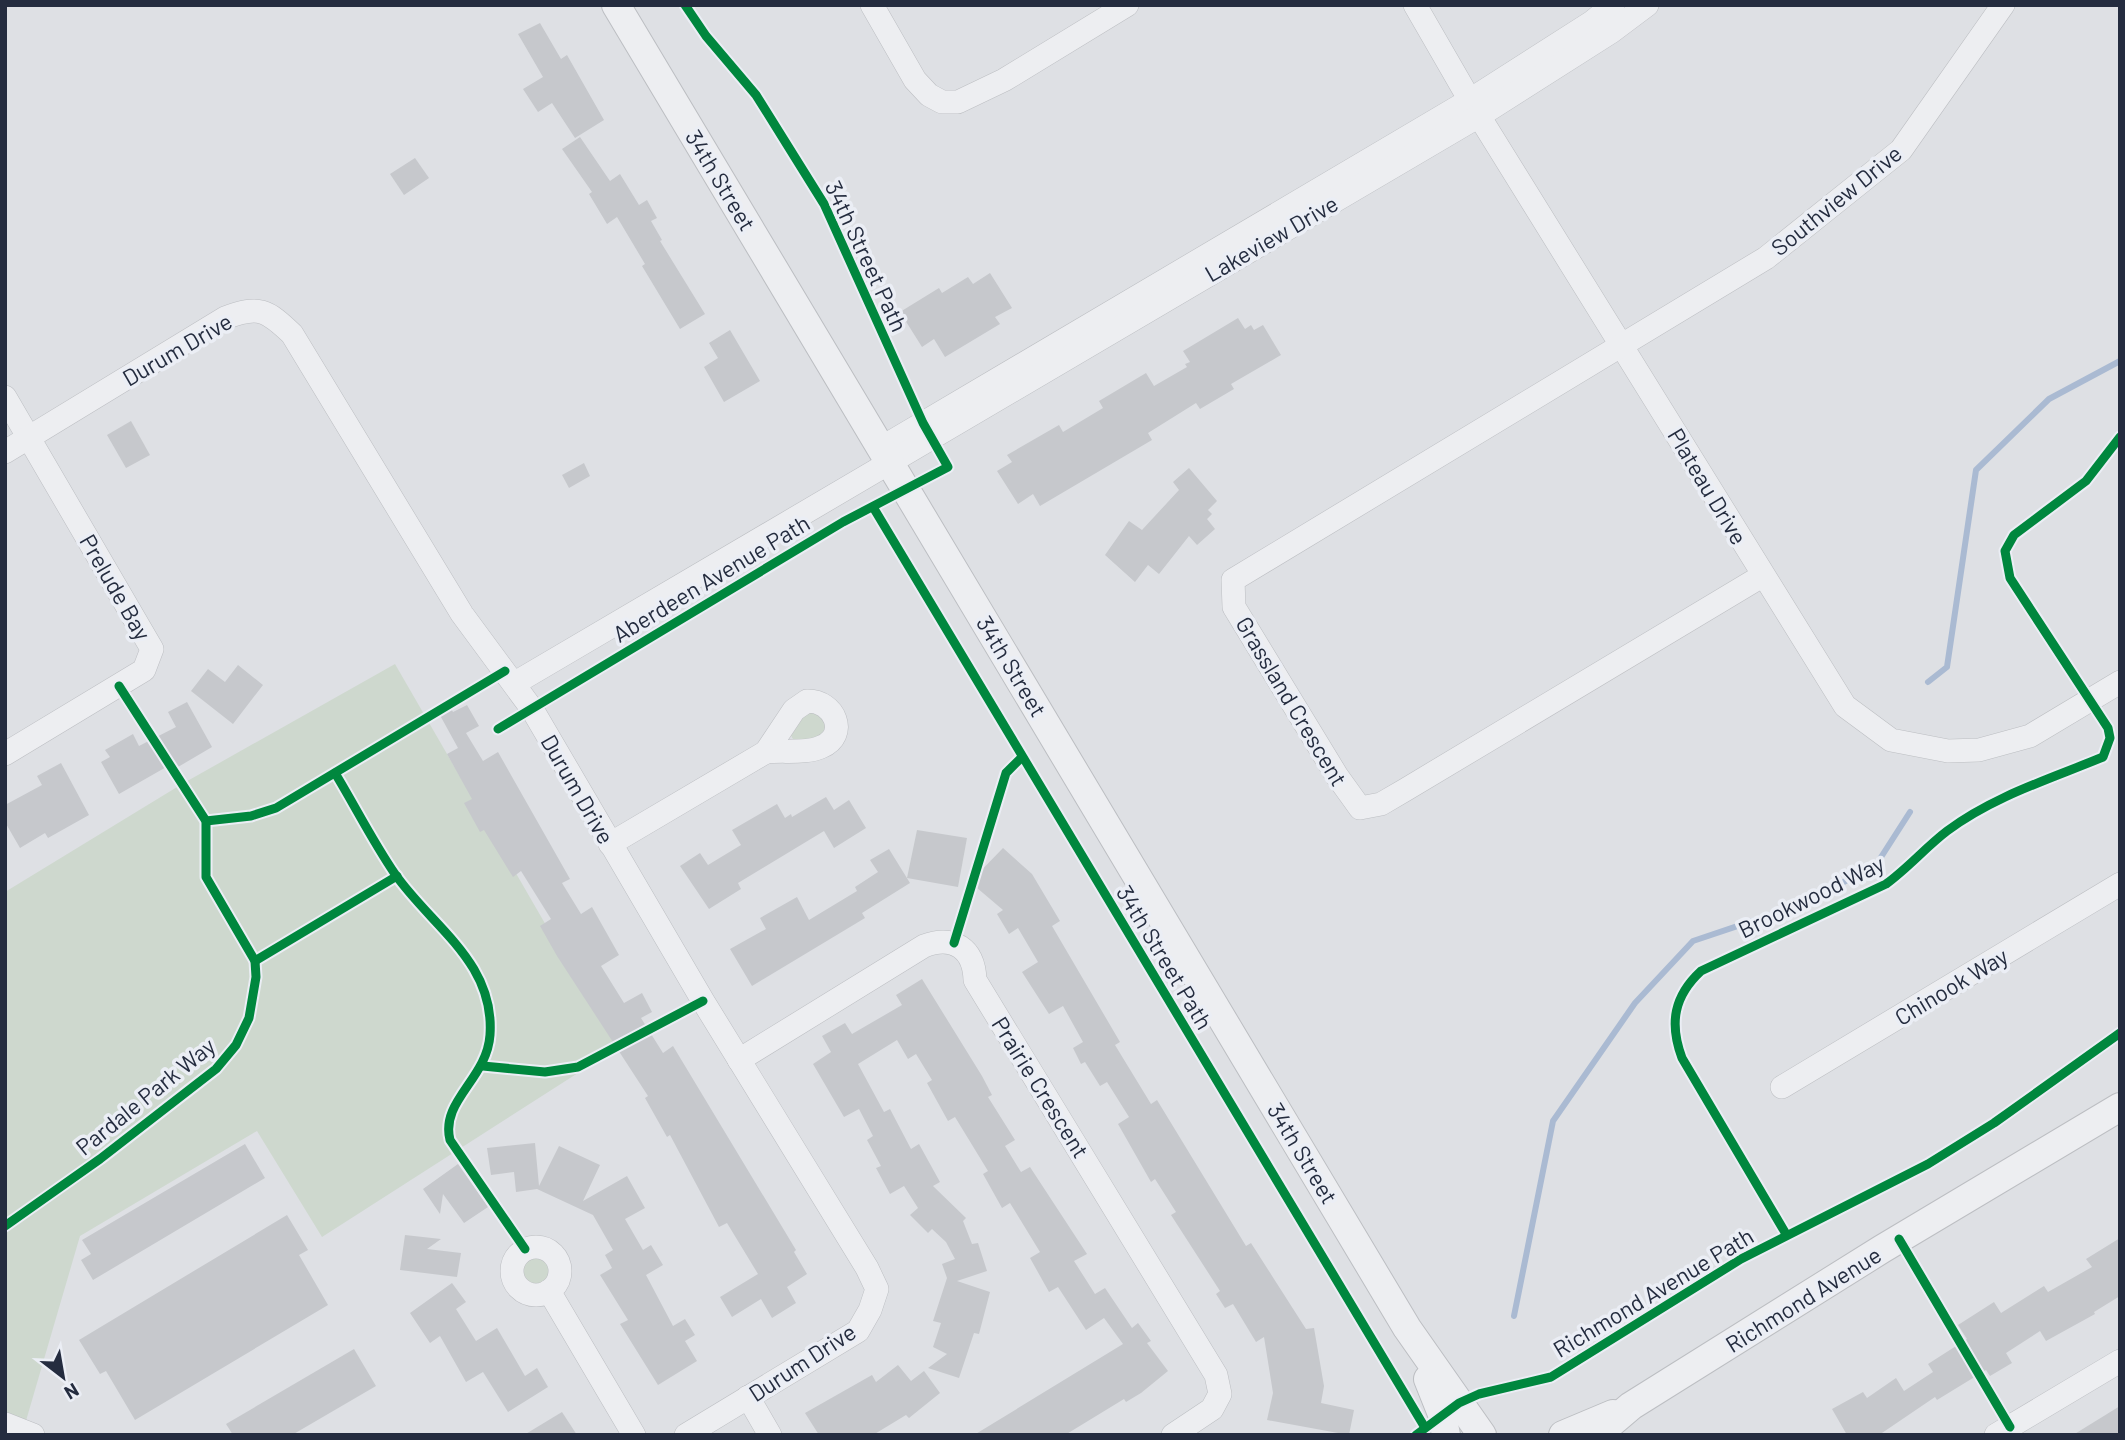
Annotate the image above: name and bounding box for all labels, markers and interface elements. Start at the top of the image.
street label: 34th Street [680,124,762,236]
street label: Southview Drive [1765,139,1907,261]
street label: 34th Street Path [820,176,914,336]
street label: Lakeview Drive [1199,189,1343,287]
street label: Durum Drive [117,306,237,392]
street label: Plateau Drive [1662,423,1754,549]
street label: Aberdeen Avenue Path [608,508,814,648]
street label: Prelude Bay [74,529,158,645]
street label: 34th Street [971,610,1053,722]
street label: Grassland Crescent [1230,611,1354,791]
street label: Durum Drive [535,729,621,849]
street label: Brookwood Way [1733,848,1889,943]
street label: 34th Street Path [1111,880,1219,1034]
street label: Chinook Way [1889,941,2013,1031]
street label: Prairie Crescent [986,1011,1096,1163]
street label: Pardale Park Way [70,1031,221,1161]
street label: 34th Street [1262,1097,1344,1209]
street label: Richmond Avenue Path [1548,1221,1758,1363]
street label: Richmond Avenue [1720,1240,1886,1358]
street label: Durum Drive [743,1317,861,1407]
north arrow [28,1342,98,1412]
text: N [61,1379,83,1405]

